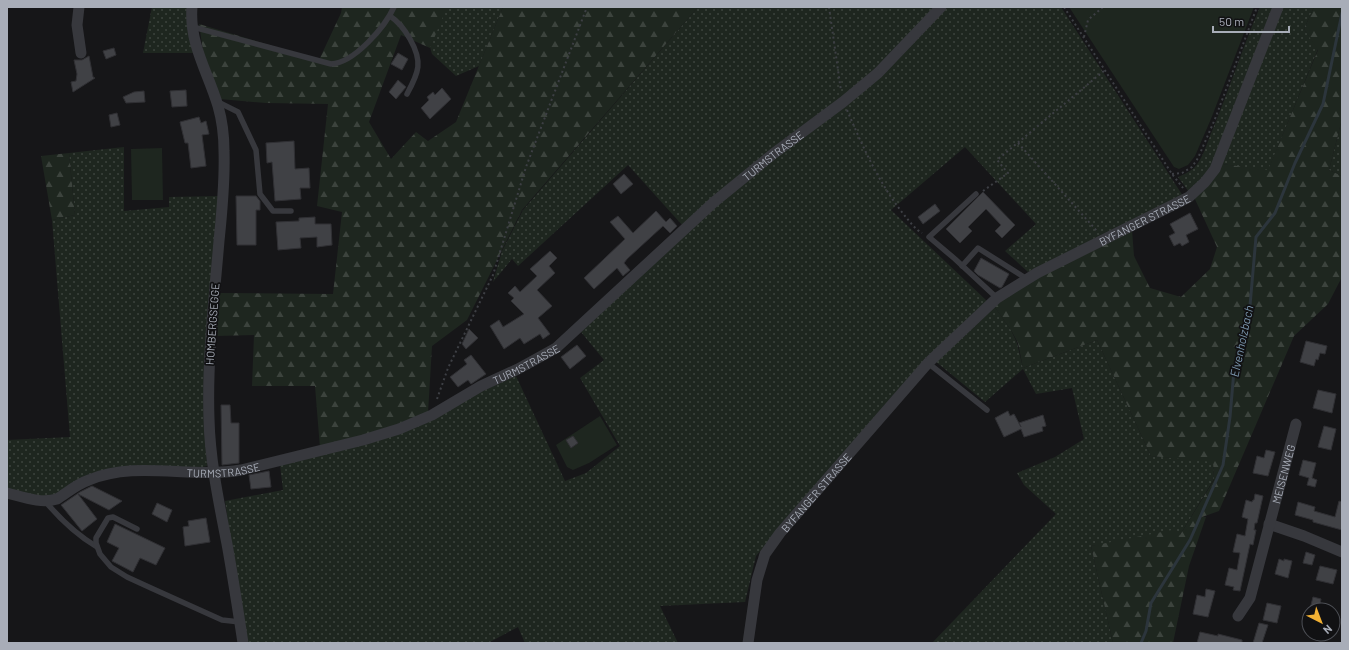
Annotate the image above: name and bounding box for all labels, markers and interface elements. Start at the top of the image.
scale bar [1213,8,1289,34]
text: 50 m [1219,14,1244,28]
street label: TURMSTRASSE [740,127,806,183]
street label: BYFANGER STRASSE [1097,191,1192,248]
street label: HOMBERGSEGGE [203,282,221,365]
water label: Elvenholzbach [1227,304,1255,378]
street label: TURMSTRASSE [491,341,562,386]
street label: MEISENWEG [1269,443,1297,505]
street label: BYFANGER STRASSE [778,450,854,534]
street label: TURMSTRASSE [186,459,261,479]
north arrow [1301,602,1341,642]
text: N [1321,623,1335,637]

